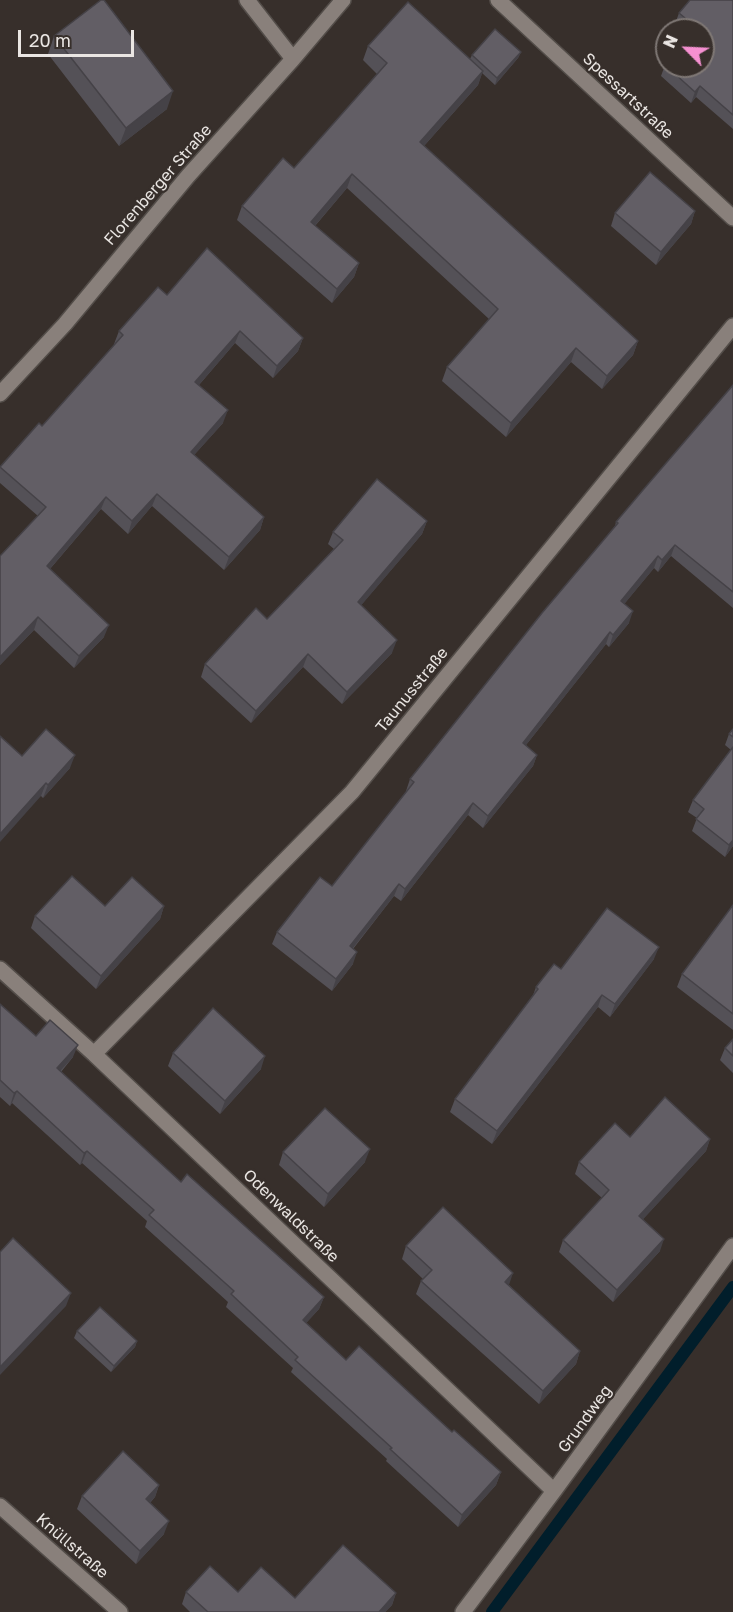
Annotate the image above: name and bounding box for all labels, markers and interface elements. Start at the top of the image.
scale bar [21,18,136,56]
north arrow [655,18,715,78]
text: 20 m [29,29,71,51]
text: N [659,32,682,51]
street label: Spessartstraße [579,49,677,143]
street label: Florenberger Straße [100,121,216,249]
street label: Taunusstraße [372,644,452,736]
street label: Odenwaldstraße [239,1165,343,1267]
street label: Grundweg [554,1381,616,1457]
street label: Knüllstraße [32,1509,112,1583]

